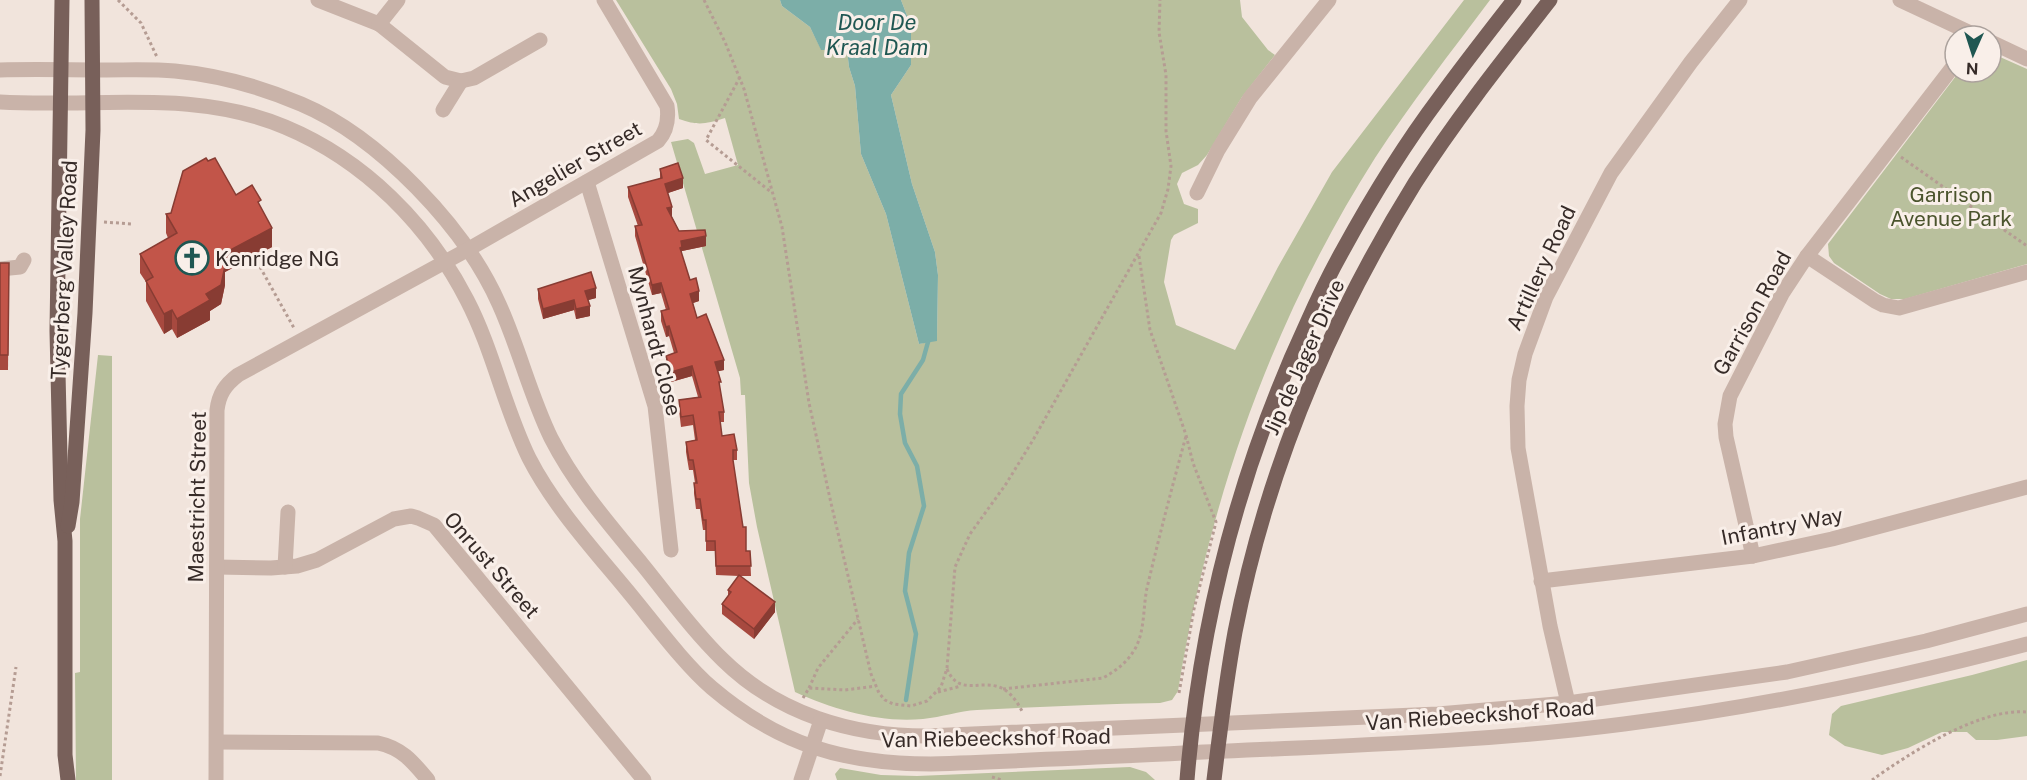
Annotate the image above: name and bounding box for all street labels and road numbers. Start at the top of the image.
street label: Angelier Street [504,116,646,212]
street label: Tygerberg Valley Road [46,160,82,380]
street label: Artillery Road [1501,202,1581,334]
street label: Garrison Road [1708,247,1796,379]
street label: Mynhardt Close [623,263,687,419]
street label: Jip de Jager Drive [1258,275,1350,439]
street label: Maestricht Street [183,411,211,583]
street label: Infantry Way [1719,502,1845,550]
street label: Onrust Street [439,507,545,623]
street label: Van Riebeeckshof Road [1365,695,1595,735]
street label: Van Riebeeckshof Road [881,723,1111,753]

